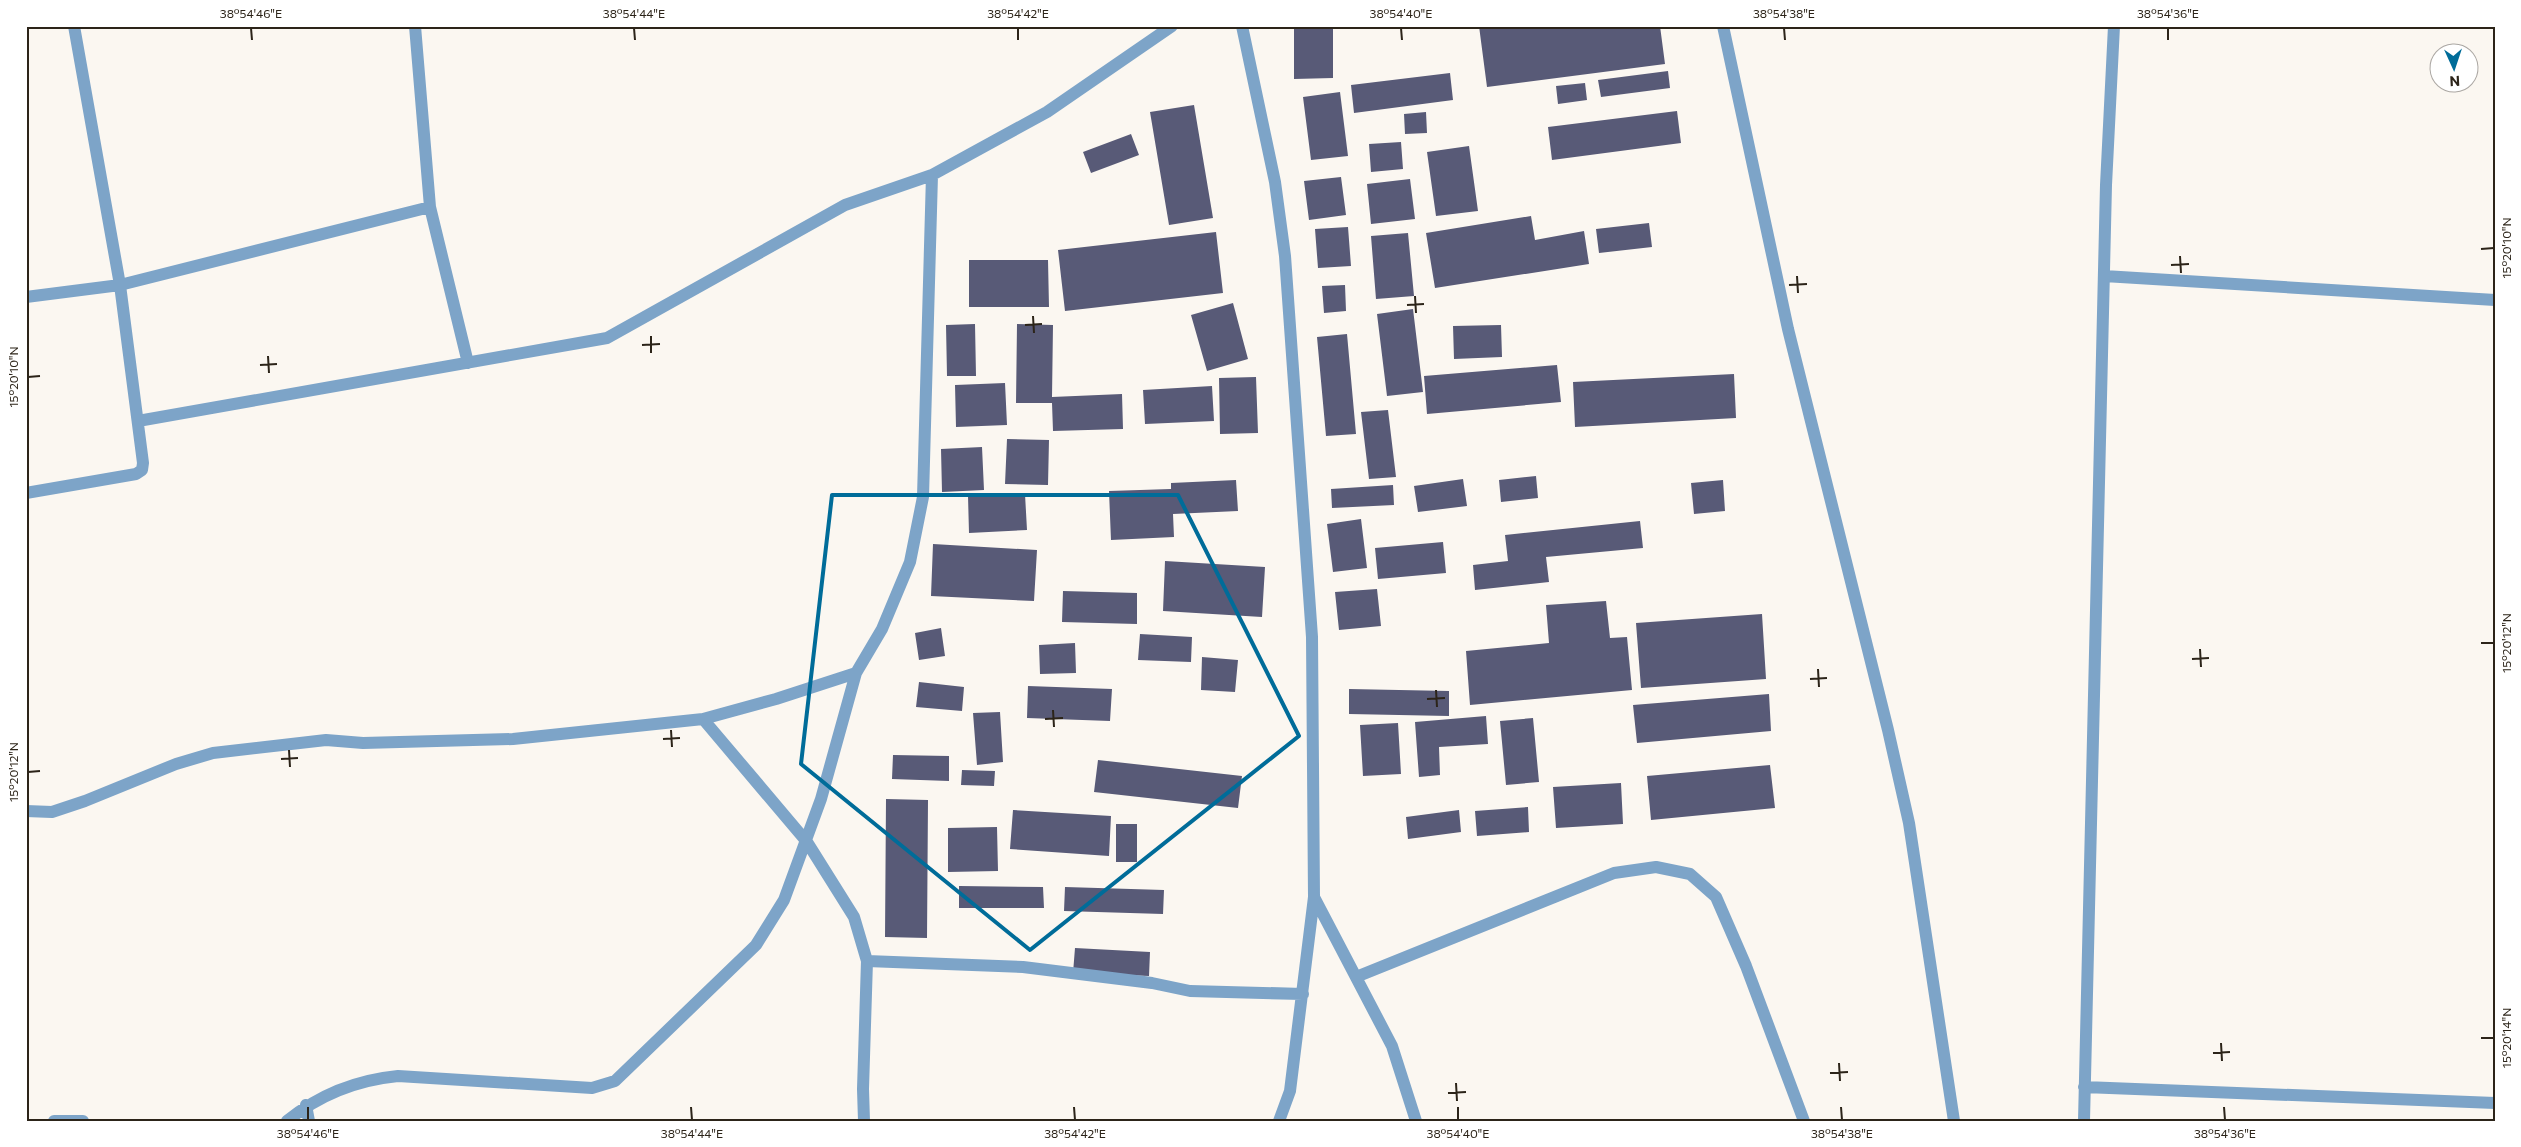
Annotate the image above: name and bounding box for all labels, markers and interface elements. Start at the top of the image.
text: 38°54'46"E [220,6,282,20]
text: 38°54'44"E [603,6,665,20]
text: 38°54'42"E [987,6,1049,20]
text: 38°54'40"E [1370,6,1432,20]
text: 38°54'38"E [1753,6,1815,20]
text: 38°54'36"E [2137,6,2199,20]
north arrow [2428,42,2478,92]
text: N [2449,73,2460,90]
text: 15°20'10"N [2499,217,2513,279]
text: 15°20'10"N [6,346,20,408]
text: 15°20'12"N [2499,613,2513,673]
text: 15°20'12"N [6,742,20,802]
text: 15°20'14"N [2499,1008,2513,1068]
text: 38°54'46"E [277,1126,339,1140]
text: 38°54'44"E [661,1126,723,1140]
text: 38°54'42"E [1044,1126,1106,1140]
text: 38°54'40"E [1427,1126,1489,1140]
text: 38°54'38"E [1811,1126,1873,1140]
text: 38°54'36"E [2194,1126,2256,1140]

